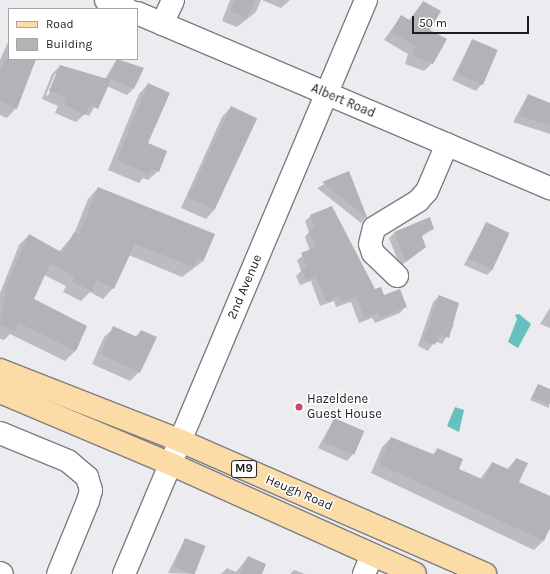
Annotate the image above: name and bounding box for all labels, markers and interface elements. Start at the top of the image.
legend [8,8,138,60]
scale bar [414,8,531,34]
text: 50 m [419,16,447,30]
text: Road [46,17,74,31]
text: Building [46,37,92,51]
street label: Albert Road [309,81,377,121]
street label: 2nd Avenue [224,252,266,322]
place label: Hazeldene Guest House [307,392,382,423]
marker: Hazeldene Guest House [294,402,304,412]
road number: M9 [231,459,257,479]
street label: Heugh Road [263,472,335,514]

